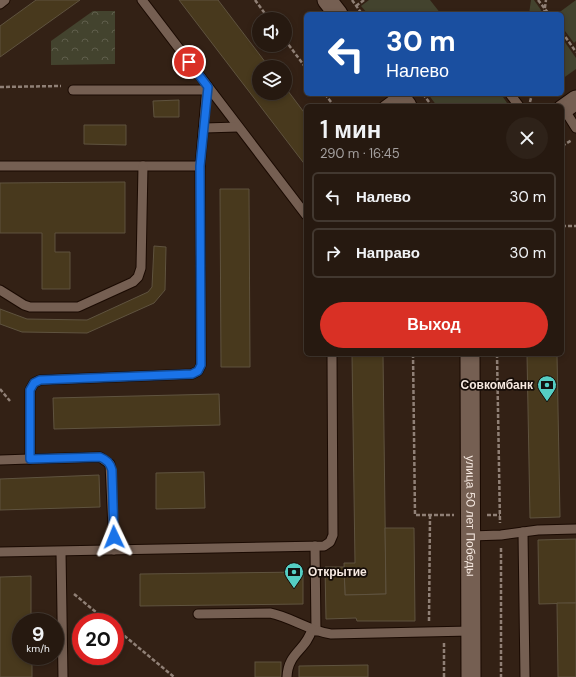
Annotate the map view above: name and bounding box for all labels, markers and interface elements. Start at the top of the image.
map controls [252,12,292,100]
button: sound [252,12,292,52]
text: 30 m [386,23,456,60]
icon: left [320,28,372,80]
pin [172,45,206,79]
icon: arrive [178,51,200,73]
text: Налево [386,59,449,83]
button: layers [252,60,292,100]
text: 1 мин [320,114,381,145]
button: close [506,117,548,159]
text: 290 m · 16:45 [320,145,400,162]
icon: left [322,186,344,208]
text: Налево [356,187,411,207]
text: 30 m [510,187,546,207]
icon: right [322,242,344,264]
text: Направо [356,243,420,263]
text: 30 m [510,243,546,263]
button: Выход [320,302,548,348]
bank icon: Совкомбанк [536,374,558,402]
place label: Совкомбанк [461,377,534,393]
street label: улица 50 лет Победы [462,455,479,577]
position arrow [93,516,135,558]
bank icon: Открытие [283,561,305,589]
place label: Открытие [308,564,367,580]
speed limit sign: 20 [72,613,124,665]
text: 9 [32,621,44,647]
text: km/h [26,642,50,655]

